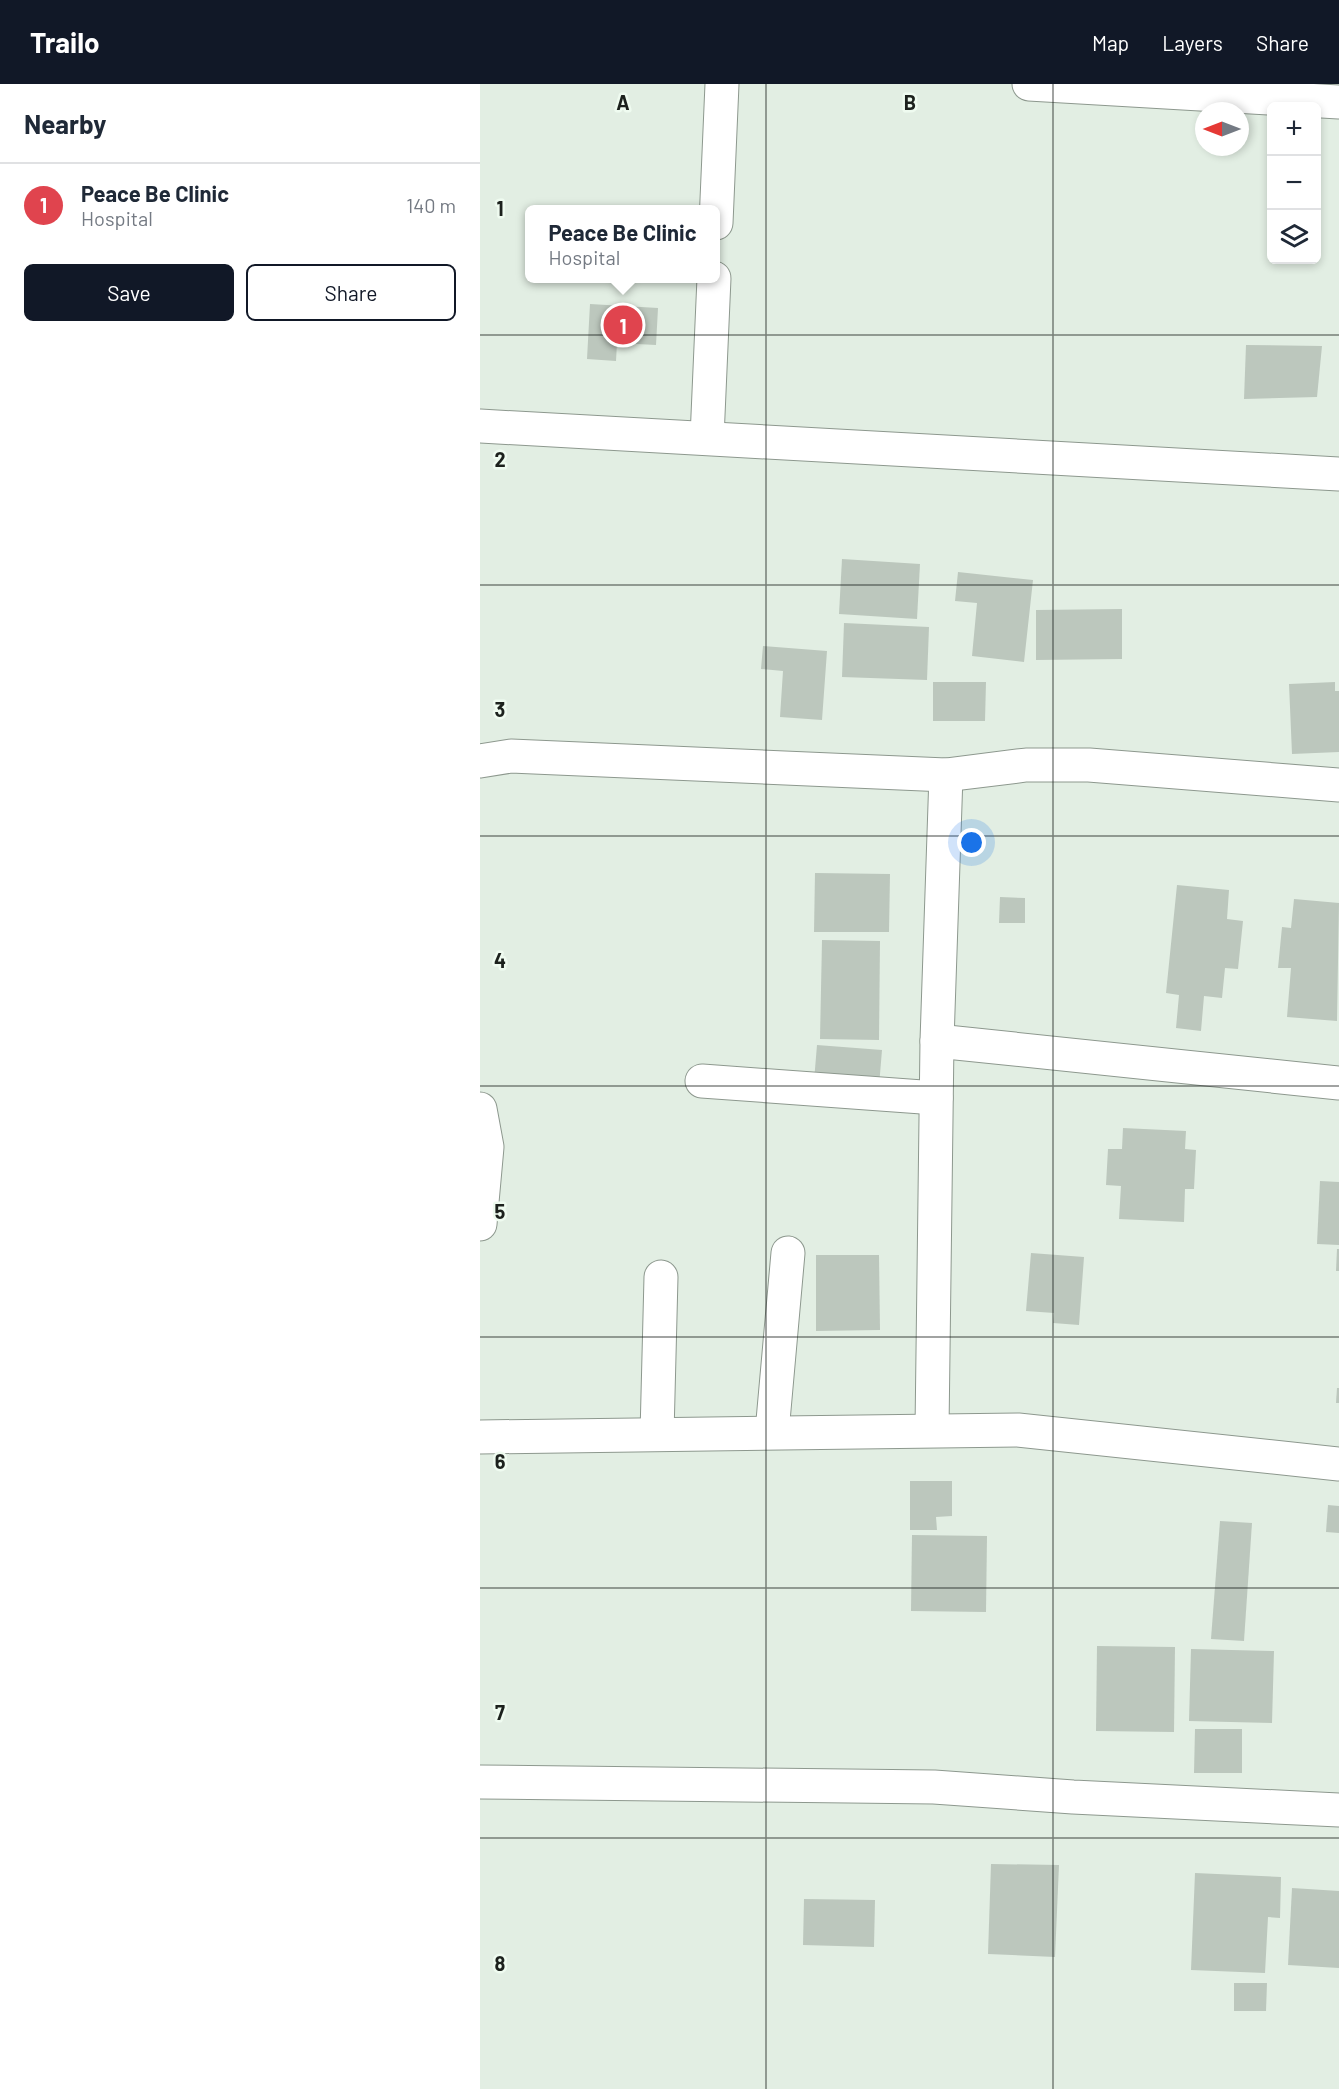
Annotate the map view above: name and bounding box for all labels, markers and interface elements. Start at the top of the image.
text: Trailo [30,25,100,59]
text: Map [1092,30,1129,55]
text: Layers [1162,30,1223,55]
text: Share [1256,30,1309,55]
text: A [616,90,630,114]
text: B [904,90,916,114]
north arrow [1195,102,1249,156]
map controls [1267,102,1321,264]
button: + [1267,102,1321,156]
text: Nearby [24,108,106,139]
button: − [1267,156,1321,210]
text: Peace Be Clinic [81,180,229,206]
text: 1 [40,193,47,217]
text: 140 m [406,193,456,217]
text: 1 [496,196,504,220]
popup [525,205,720,283]
text: Hospital [81,206,153,230]
button: layers [1267,210,1321,264]
text: Peace Be Clinic [549,219,696,245]
text: Hospital [549,245,620,269]
button: Save [24,264,234,321]
button: Share [246,264,456,321]
pin: 1 [604,302,642,348]
text: 2 [494,447,506,471]
text: 3 [495,697,505,721]
your location [957,828,986,857]
text: 4 [494,948,506,972]
text: 5 [495,1199,506,1223]
text: 6 [495,1449,506,1473]
text: 7 [495,1700,505,1724]
text: 8 [495,1951,506,1975]

